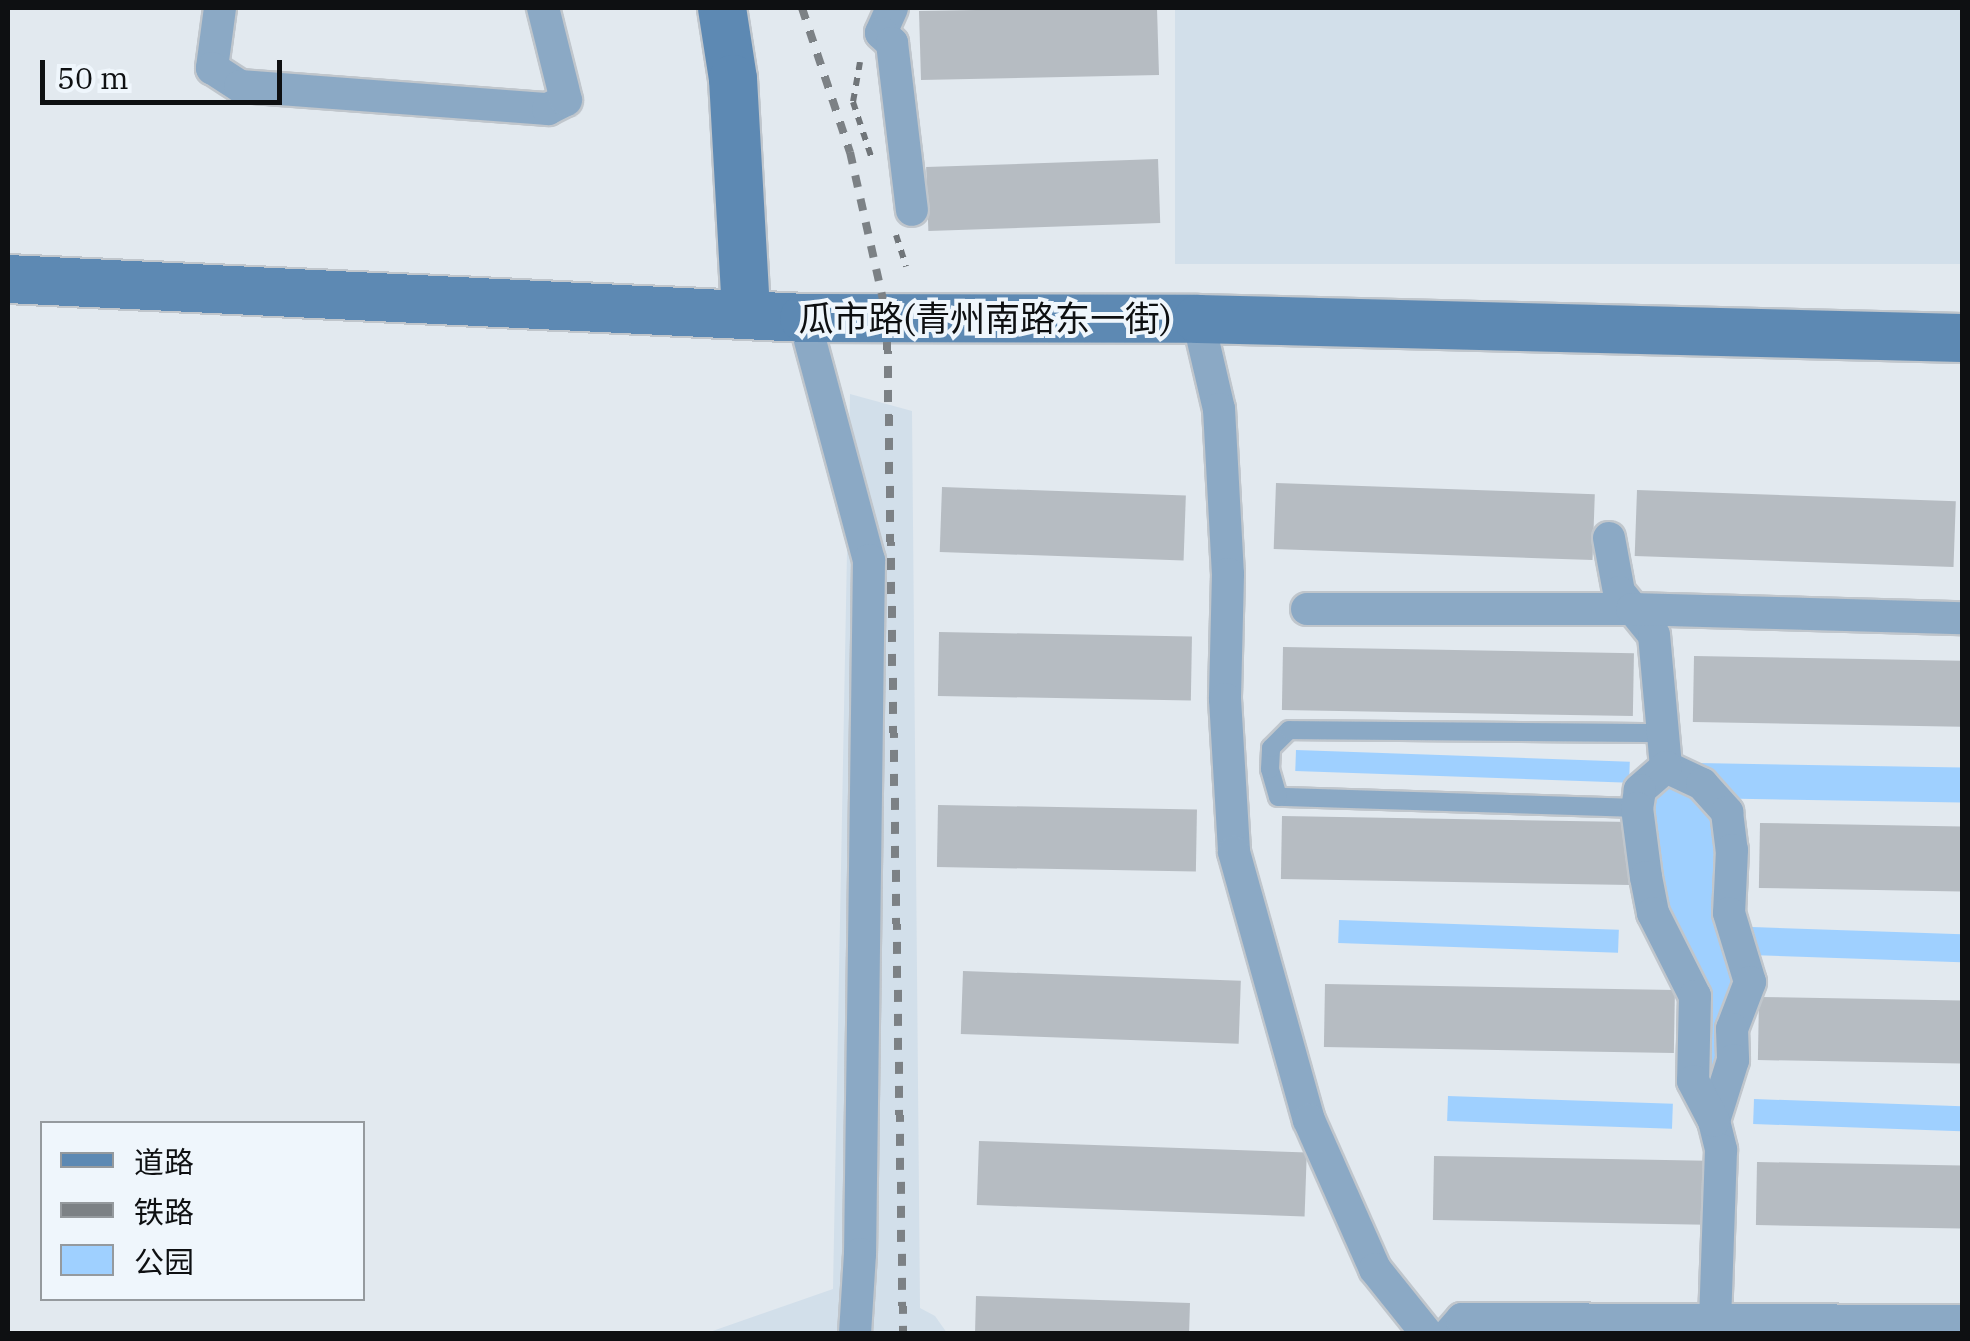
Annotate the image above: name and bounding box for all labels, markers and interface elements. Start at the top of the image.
scale bar [45,40,288,102]
text: 50 m [57,58,129,97]
street label: 瓜市路(青州南路东一街) [798,297,1172,339]
legend [40,1121,365,1301]
text: 道路 [134,1142,194,1181]
text: 铁路 [134,1192,194,1231]
text: 公园 [134,1242,194,1281]

